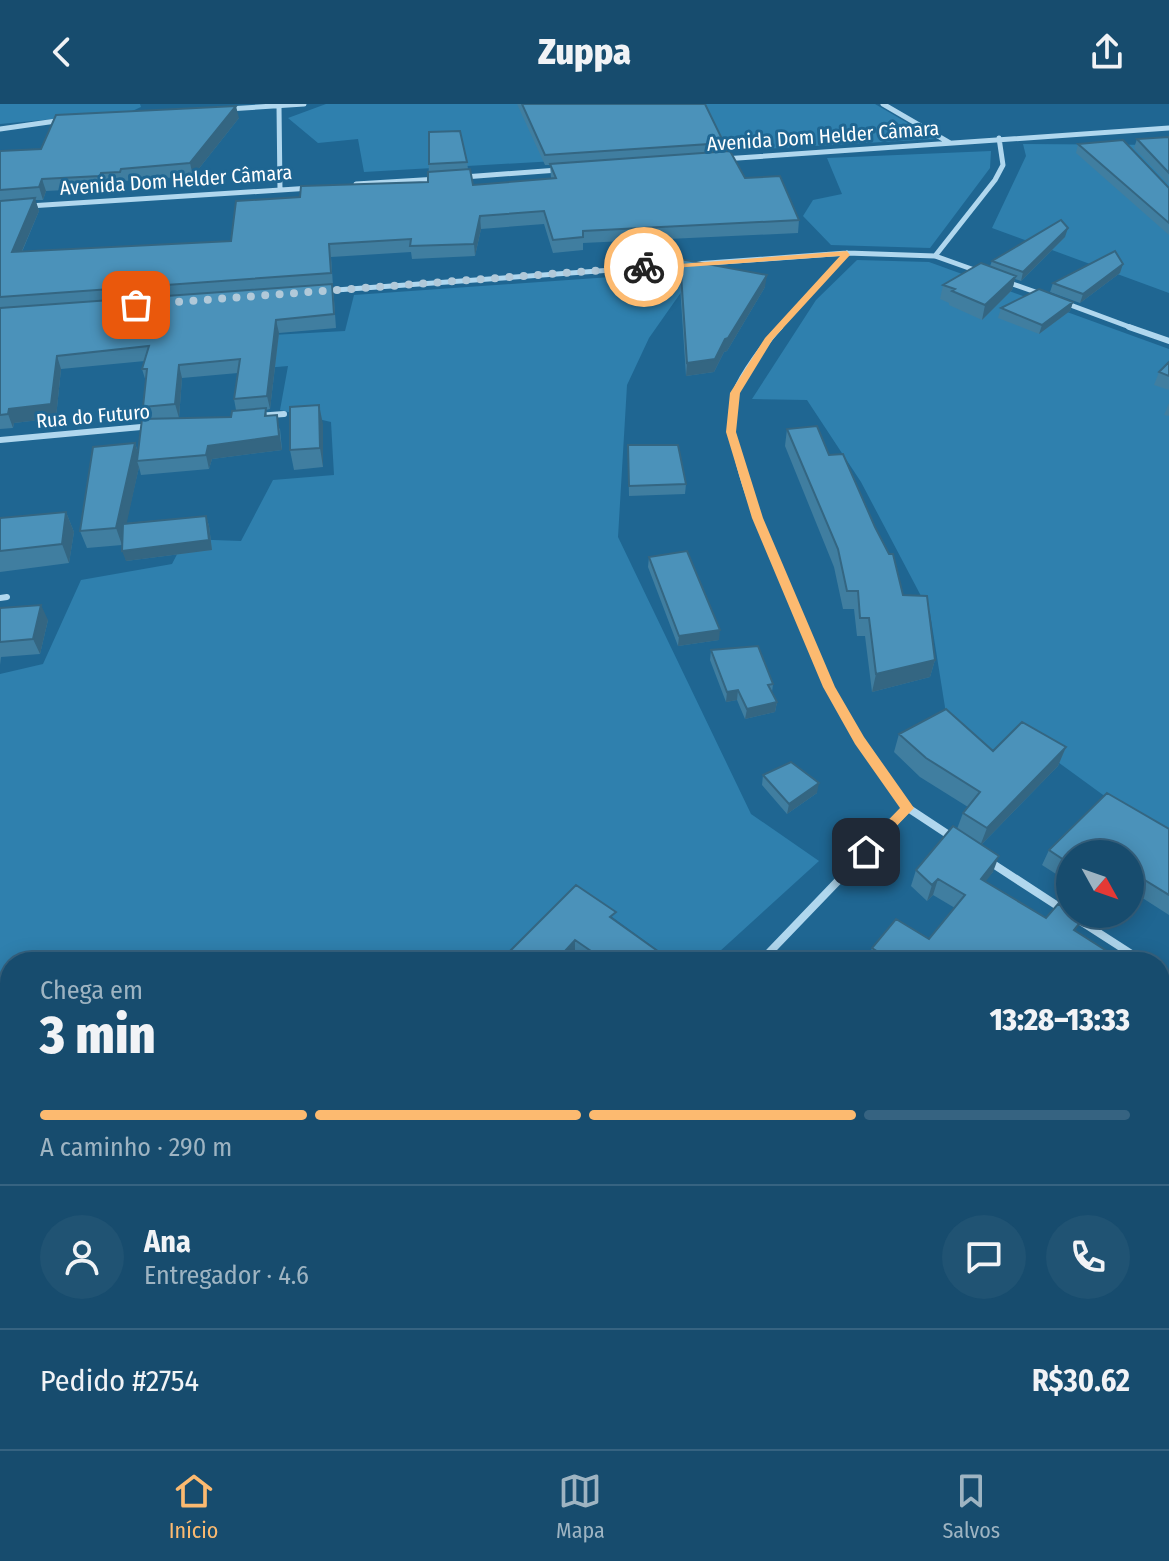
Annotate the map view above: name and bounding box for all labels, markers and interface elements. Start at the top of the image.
icon: back [40,30,84,74]
text: Zuppa [538,30,631,74]
icon: share [1085,30,1129,74]
street label: Avenida Dom Helder Câmara [706,116,940,156]
street label: Avenida Dom Helder Câmara [59,160,293,200]
courier [604,227,684,307]
icon: bike [622,245,666,289]
pin [102,271,170,339]
icon: bag [114,283,158,327]
street label: Rua do Futuro [35,399,151,433]
pin [832,818,900,886]
icon: home [844,830,888,874]
north arrow [1056,840,1144,928]
map controls [1056,840,1144,928]
text: Chega em [40,975,143,1006]
text: 13:28–13:33 [990,1002,1130,1038]
text: 3 min [40,1004,156,1067]
text: A caminho · 290 m [40,1132,232,1163]
button: person [40,1215,124,1299]
button: chat [942,1215,1026,1299]
button: phone [1046,1215,1130,1299]
text: Ana [144,1224,191,1260]
text: Entregador · 4.6 [144,1260,309,1291]
text: Pedido #2754 [40,1363,199,1399]
text: R$30.62 [1032,1363,1130,1399]
tab: Início [169,1469,218,1544]
tab: Mapa [556,1469,605,1544]
tab: Salvos [942,1469,1000,1544]

